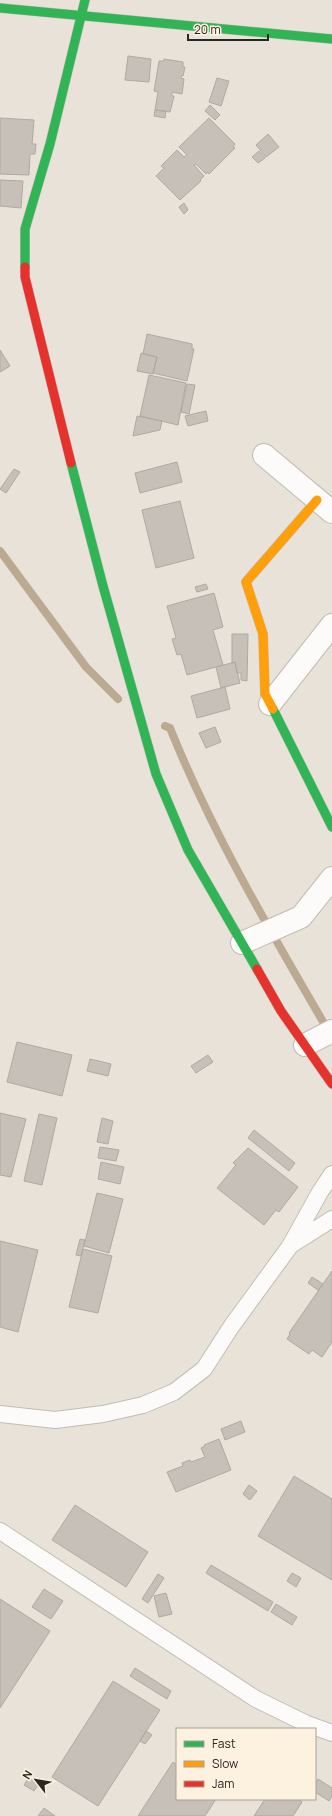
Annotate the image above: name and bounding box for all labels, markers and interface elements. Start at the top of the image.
scale bar [188,16,268,42]
text: 20 m [194,21,221,38]
legend [176,1728,316,1800]
text: Fast [212,1735,236,1752]
text: Slow [212,1755,238,1772]
north arrow [16,1760,56,1800]
text: N [19,1767,36,1782]
text: Jam [212,1775,234,1792]

